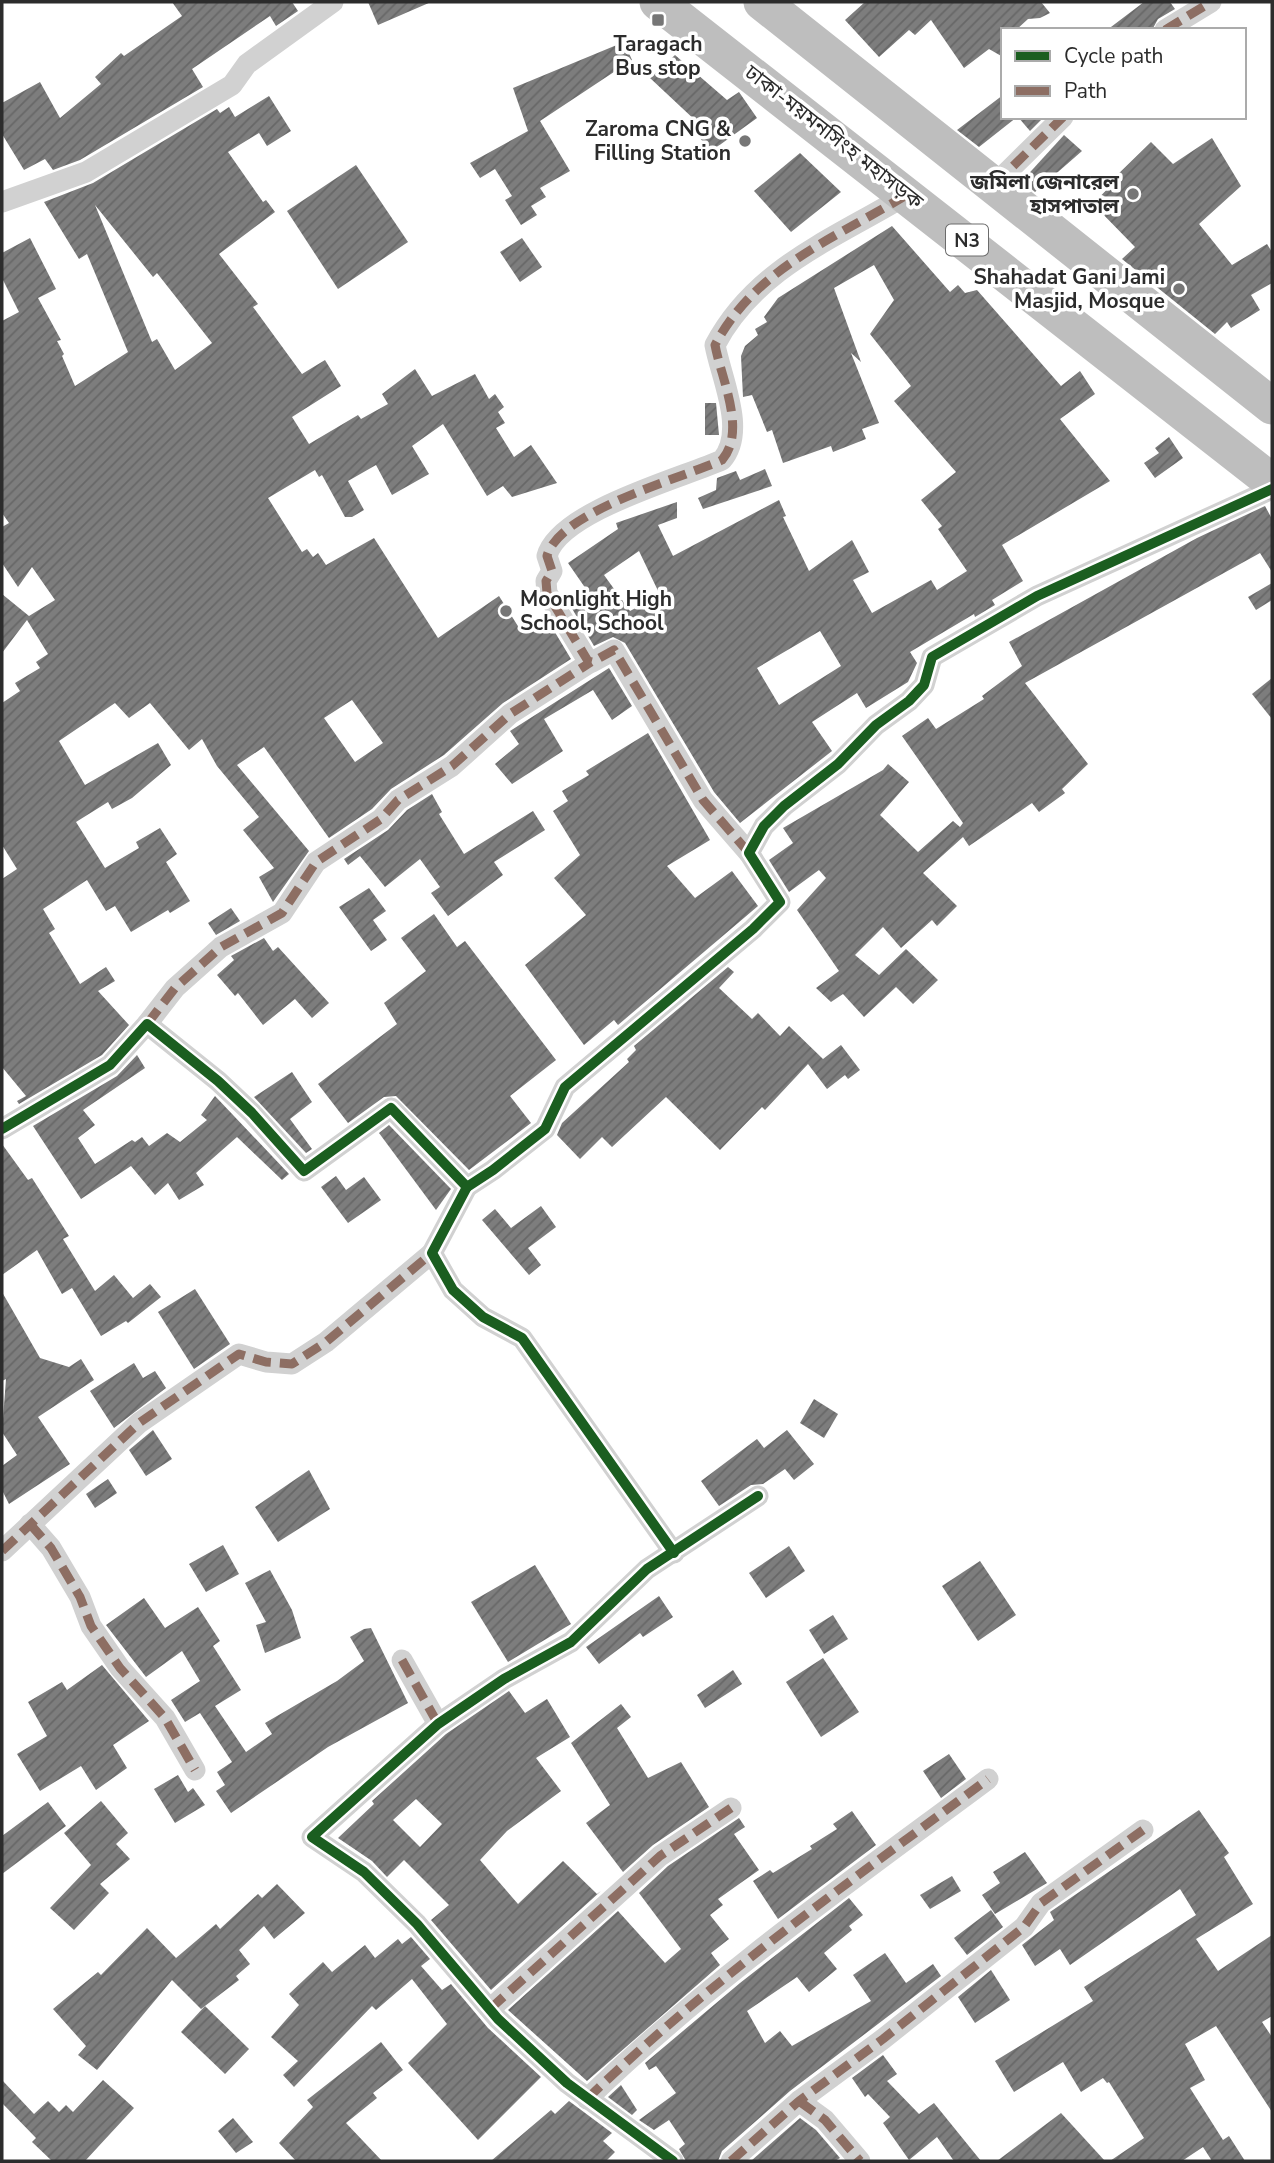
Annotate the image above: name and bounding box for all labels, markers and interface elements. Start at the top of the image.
marker: Taragach Bus stop [650,12,666,28]
legend [1001,28,1246,119]
place label: Taragach Bus stop [614,30,702,82]
text: Cycle path [1064,42,1163,70]
street label: ঢাকা-ময়মনসিংহ মহাসড়ক [738,58,930,216]
text: Path [1064,77,1107,105]
place label: Zaroma CNG & Filling Station [585,115,732,167]
marker: Zaroma CNG & Filling Station [737,133,753,149]
place label: জমিলা জেনারেল হাসপাতাল [969,168,1120,220]
marker: জমিলা জেনারেল হাসপাতাল [1125,186,1141,202]
road number: N3 [946,224,988,256]
place label: Shahadat Gani Jami Masjid, Mosque [973,263,1165,315]
marker: Shahadat Gani Jami Masjid, Mosque [1171,281,1187,297]
place label: Moonlight High School, School [520,585,672,637]
marker: Moonlight High School, School [498,603,514,619]

